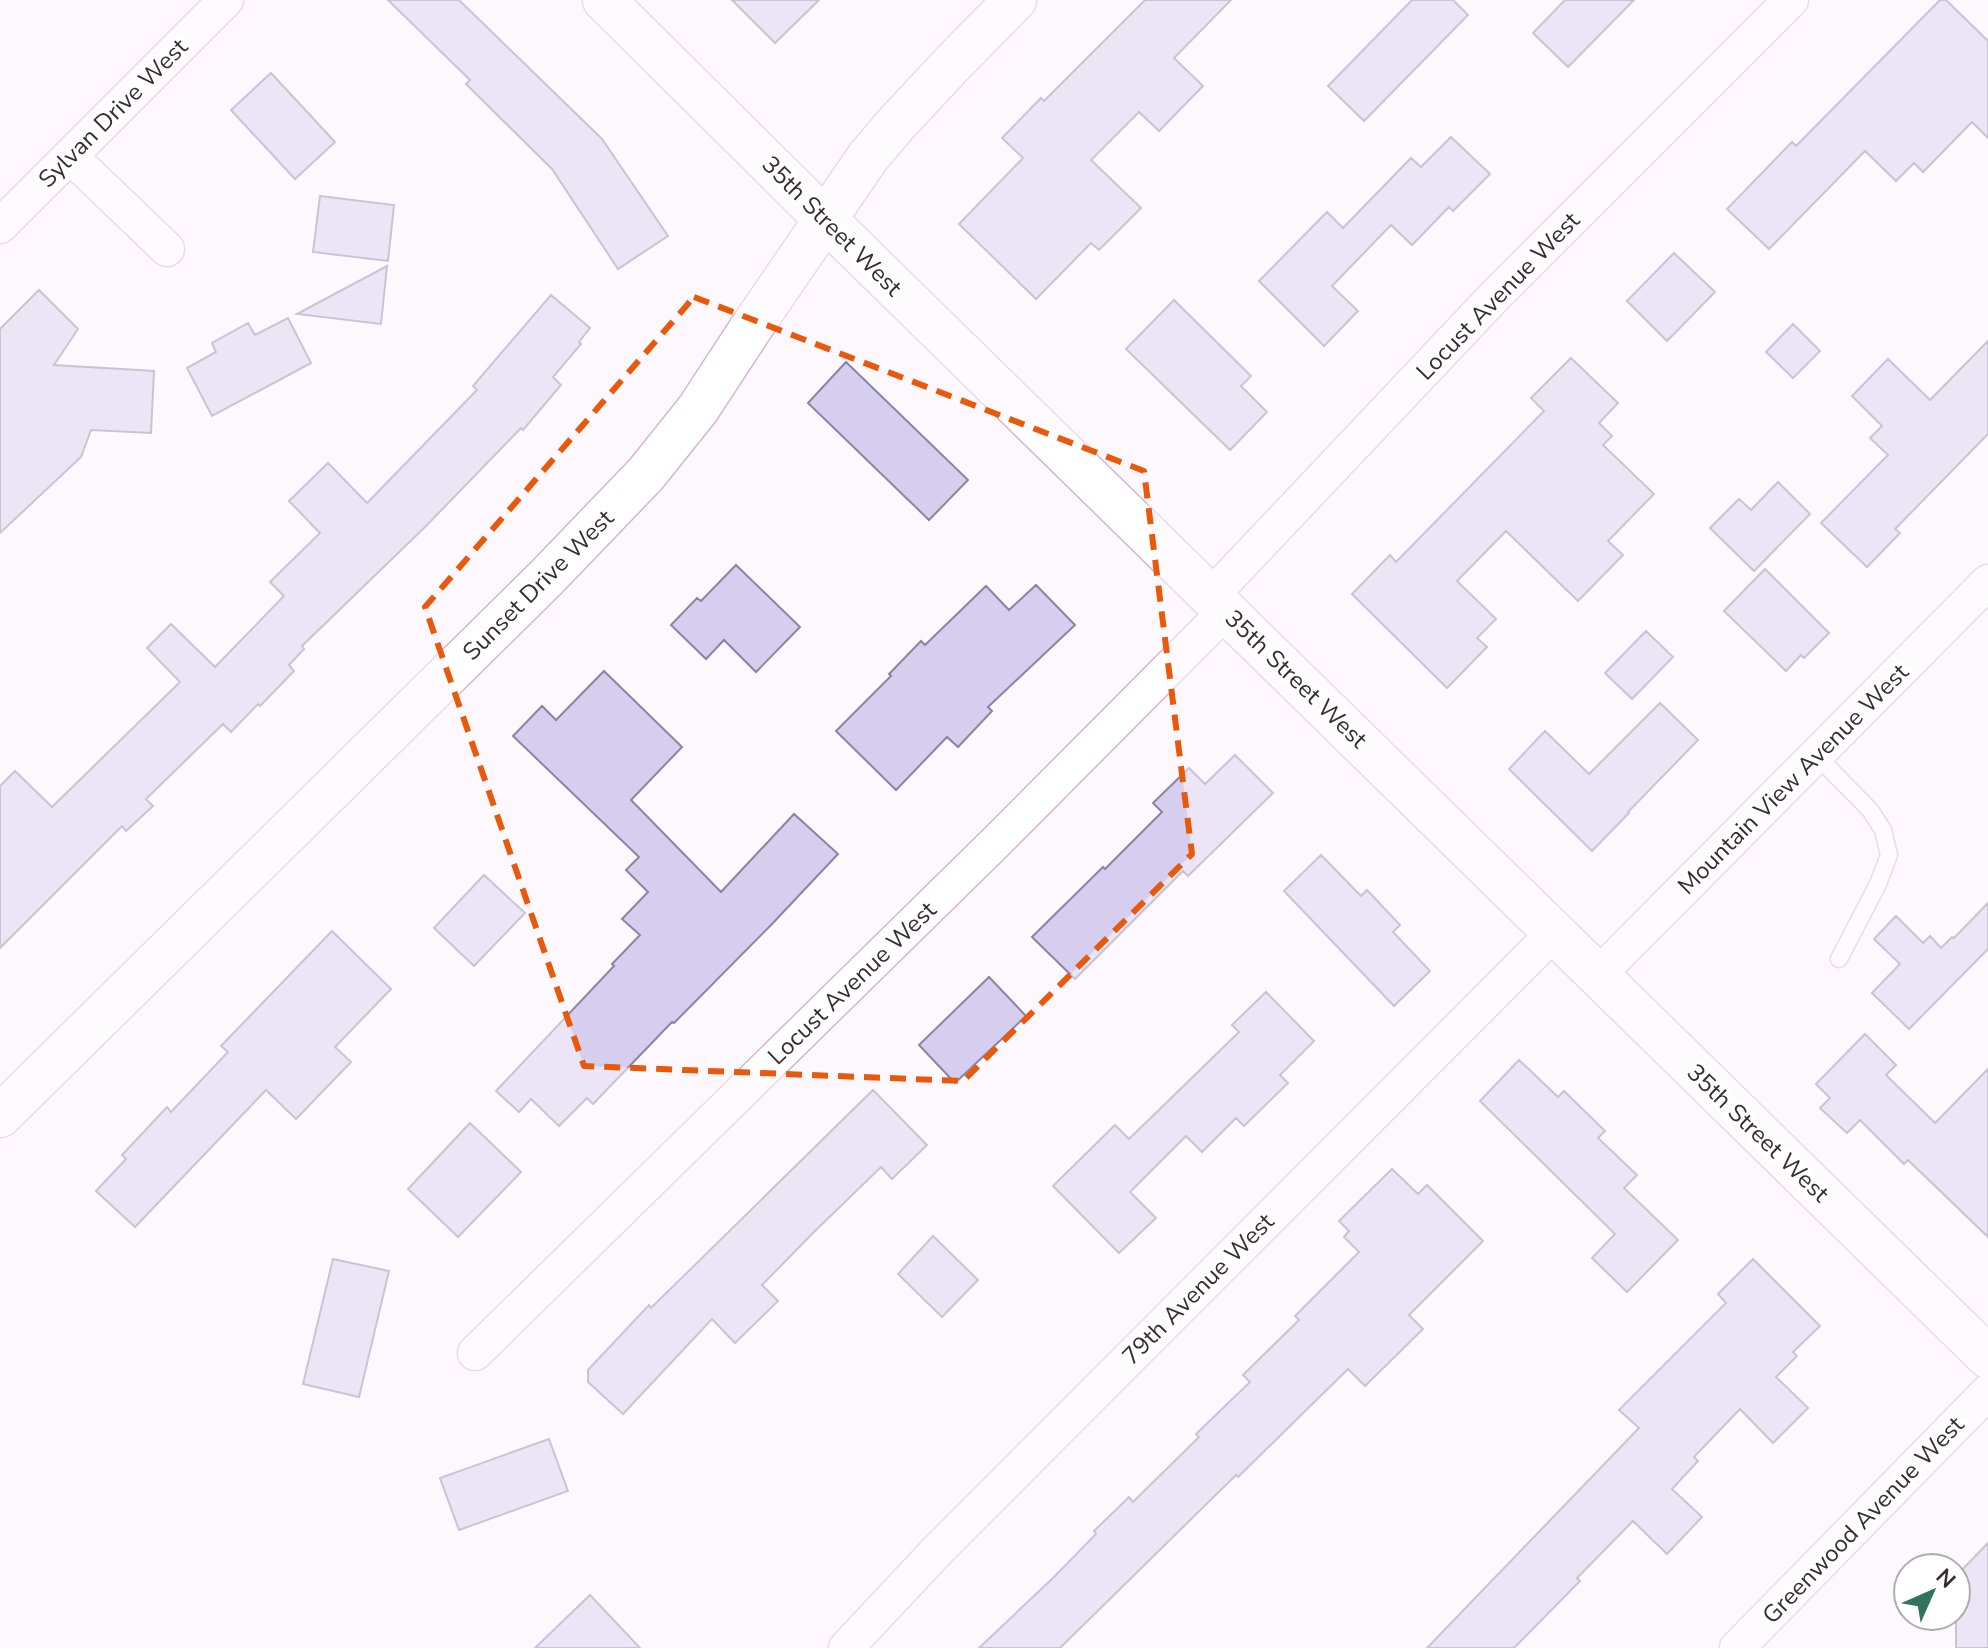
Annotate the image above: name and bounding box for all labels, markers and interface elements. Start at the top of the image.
street label: Sylvan Drive West [31,31,195,195]
street label: 35th Street West [755,149,910,304]
street label: Locust Avenue West [1409,205,1587,387]
street label: Sunset Drive West [455,502,621,668]
street label: 35th Street West [1218,603,1375,756]
street label: Mountain View Avenue West [1671,656,1916,901]
street label: Locust Avenue West [761,894,943,1072]
street label: 35th Street West [1680,1057,1837,1210]
street label: 79th Avenue West [1115,1206,1281,1372]
street label: Greenwood Avenue West [1755,1409,1971,1631]
north arrow [1892,1552,1972,1632]
text: N [1929,1562,1962,1595]

